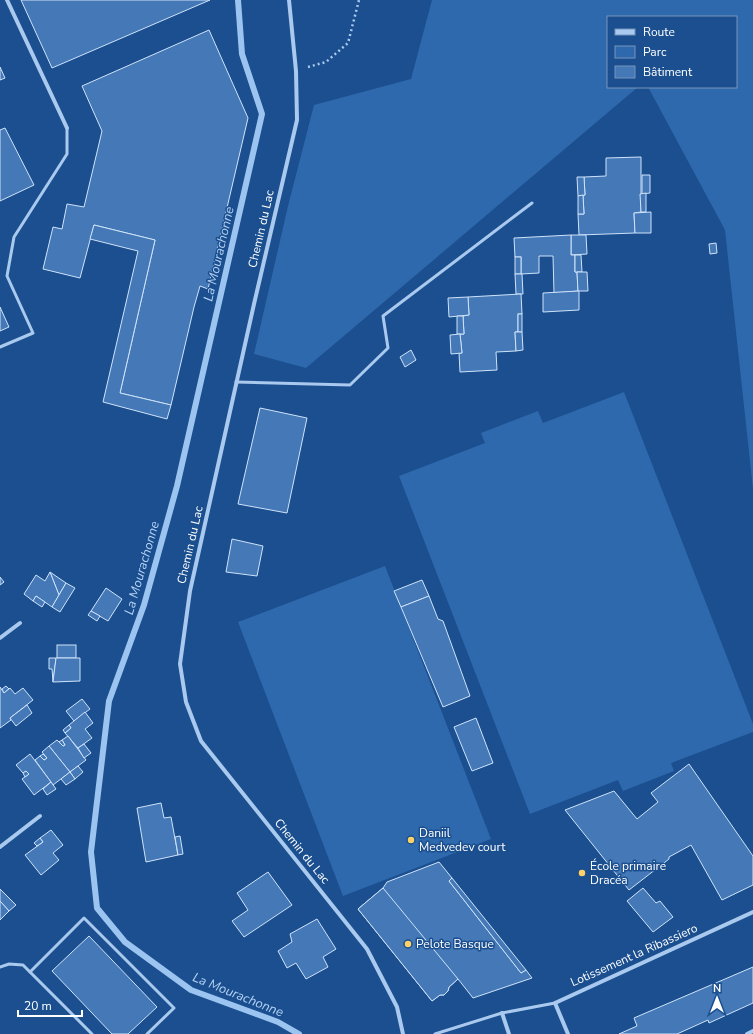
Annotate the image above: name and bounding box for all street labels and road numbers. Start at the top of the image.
street label: Chemin du Lac [244,188,278,270]
street label: Chemin du Lac [173,504,207,586]
street label: Chemin du Lac [271,815,334,887]
street label: Lotissement la Ribassiero [568,920,700,990]

